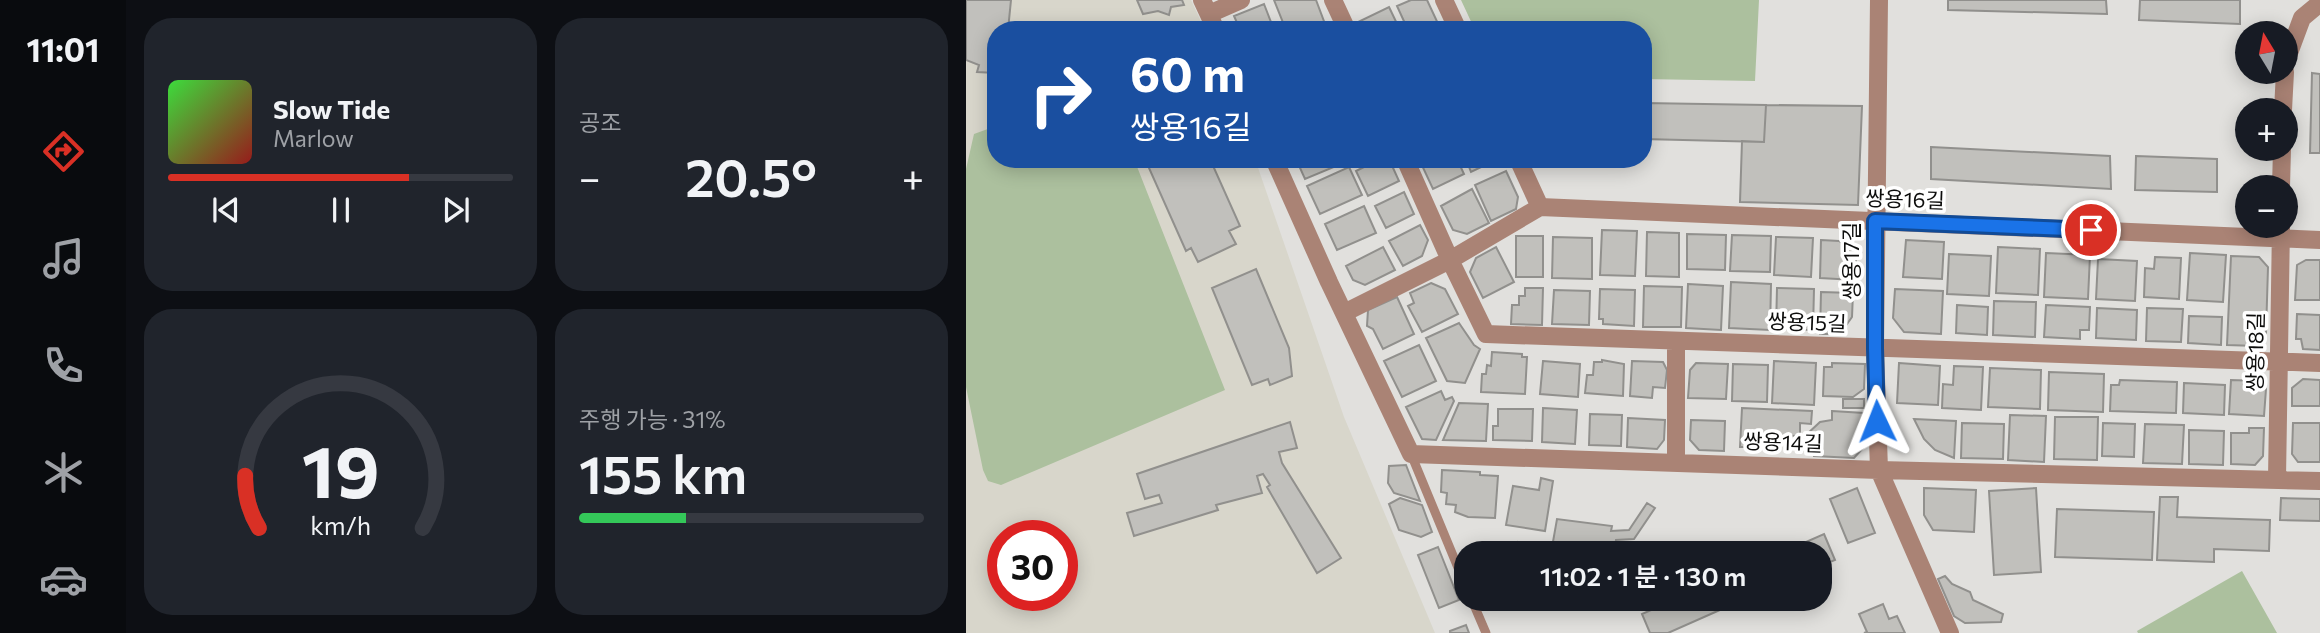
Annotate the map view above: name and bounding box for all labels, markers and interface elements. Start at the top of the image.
north arrow [2235,21,2298,84]
map controls [2235,21,2298,238]
text: 11:01 [26,29,100,69]
text: 60 m [1130,42,1245,102]
icon: right [1015,49,1106,140]
text: Slow Tide [273,93,390,124]
button: + [2235,98,2298,161]
text: 쌍용16길 [1130,106,1251,146]
text: 공조 [579,108,621,136]
text: Marlow [273,124,354,152]
icon: directions [39,127,88,176]
text: 20.5° [685,144,817,208]
text: − [579,153,601,200]
text: + [902,153,924,200]
button: − [2235,175,2298,238]
street label: 쌍용16길 [1865,185,1945,212]
icon: previous [207,191,245,229]
icon: pause [322,191,360,229]
icon: next [437,191,475,229]
pin [2061,200,2121,260]
icon: arrive [2072,211,2110,249]
street label: 쌍용17길 [1838,222,1863,300]
icon: music [39,234,88,283]
street label: 쌍용15길 [1767,308,1847,335]
street label: 쌍용18길 [2241,312,2268,392]
icon: phone [39,341,88,390]
position arrow [1840,384,1914,458]
text: 주행 가능 · 31% [579,405,726,433]
text: 19 [302,424,379,513]
street label: 쌍용14길 [1743,428,1823,455]
text: 155 km [579,441,747,505]
icon: climate [39,448,88,497]
text: km/h [310,510,371,540]
speed limit sign: 30 [987,520,1078,611]
icon: car [39,555,88,604]
text: 11:02 · 1 분 · 130 m [1540,560,1746,591]

